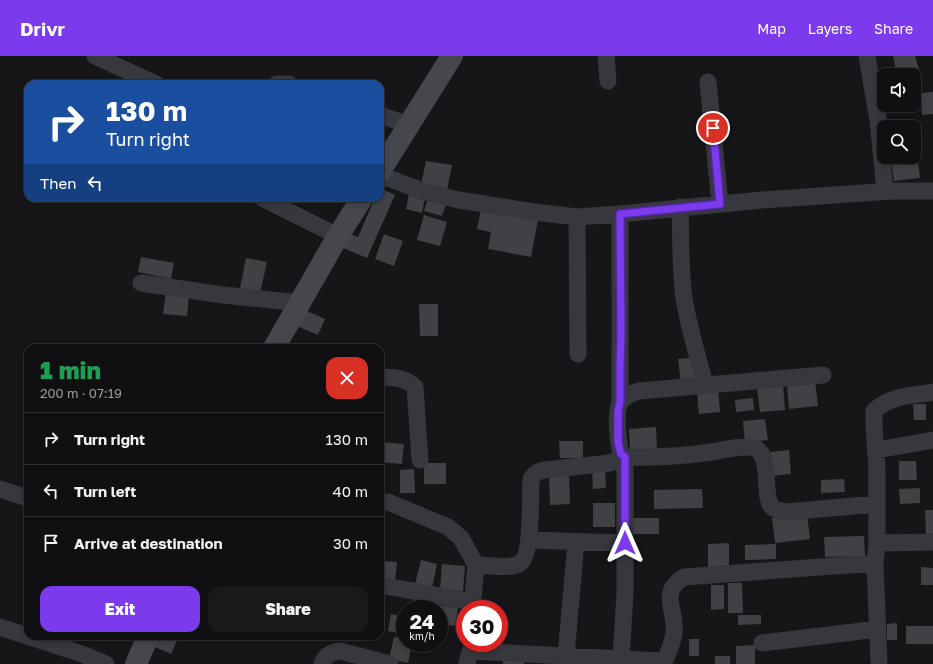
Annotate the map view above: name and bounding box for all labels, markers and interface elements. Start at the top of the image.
text: Drivr [20,17,65,40]
text: Map [757,20,786,37]
text: Layers [808,20,852,37]
text: Share [874,20,913,37]
map controls [877,68,921,164]
button: sound [877,68,921,112]
text: 130 m [106,94,187,127]
icon: right [40,96,92,148]
pin [696,111,730,145]
icon: arrive [702,117,724,139]
button: search [877,120,921,164]
text: Turn right [106,128,190,150]
icon: left [84,172,106,194]
text: Then [40,174,76,192]
text: 1 min [40,355,101,384]
button: close [326,357,368,399]
text: 200 m · 07:19 [40,385,122,401]
icon: right [40,428,62,450]
text: Turn right [74,430,145,448]
text: 130 m [326,430,368,448]
icon: left [40,480,62,502]
text: Turn left [74,482,136,500]
text: 40 m [333,482,368,500]
position arrow [604,522,646,564]
icon: arrive [40,532,62,554]
text: Arrive at destination [74,534,223,552]
text: 30 m [333,534,368,552]
button: Exit [40,586,200,632]
button: Share [208,586,368,632]
speed limit sign: 30 [456,600,508,652]
text: 24 [410,609,434,633]
text: km/h [409,630,435,642]

